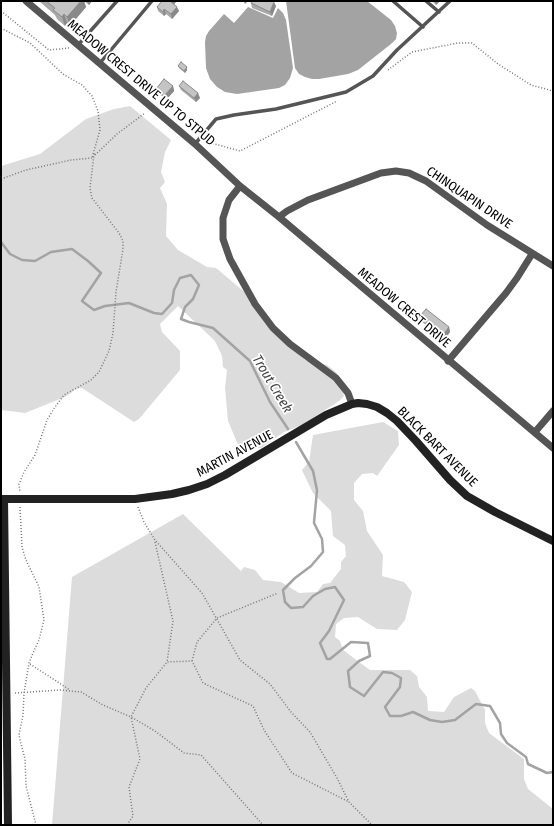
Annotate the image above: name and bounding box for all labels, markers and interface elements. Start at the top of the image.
street label: MEADOW CREST DRIVE UP TO STPUD [64,17,218,149]
street label: CHINQUAPIN DRIVE [423,164,515,232]
street label: MEADOW CREST DRIVE [354,265,454,351]
water label: Trout Creek [248,352,296,416]
street label: BLACK BART AVENUE [394,404,480,490]
street label: MARTIN AVENUE [194,427,276,481]

